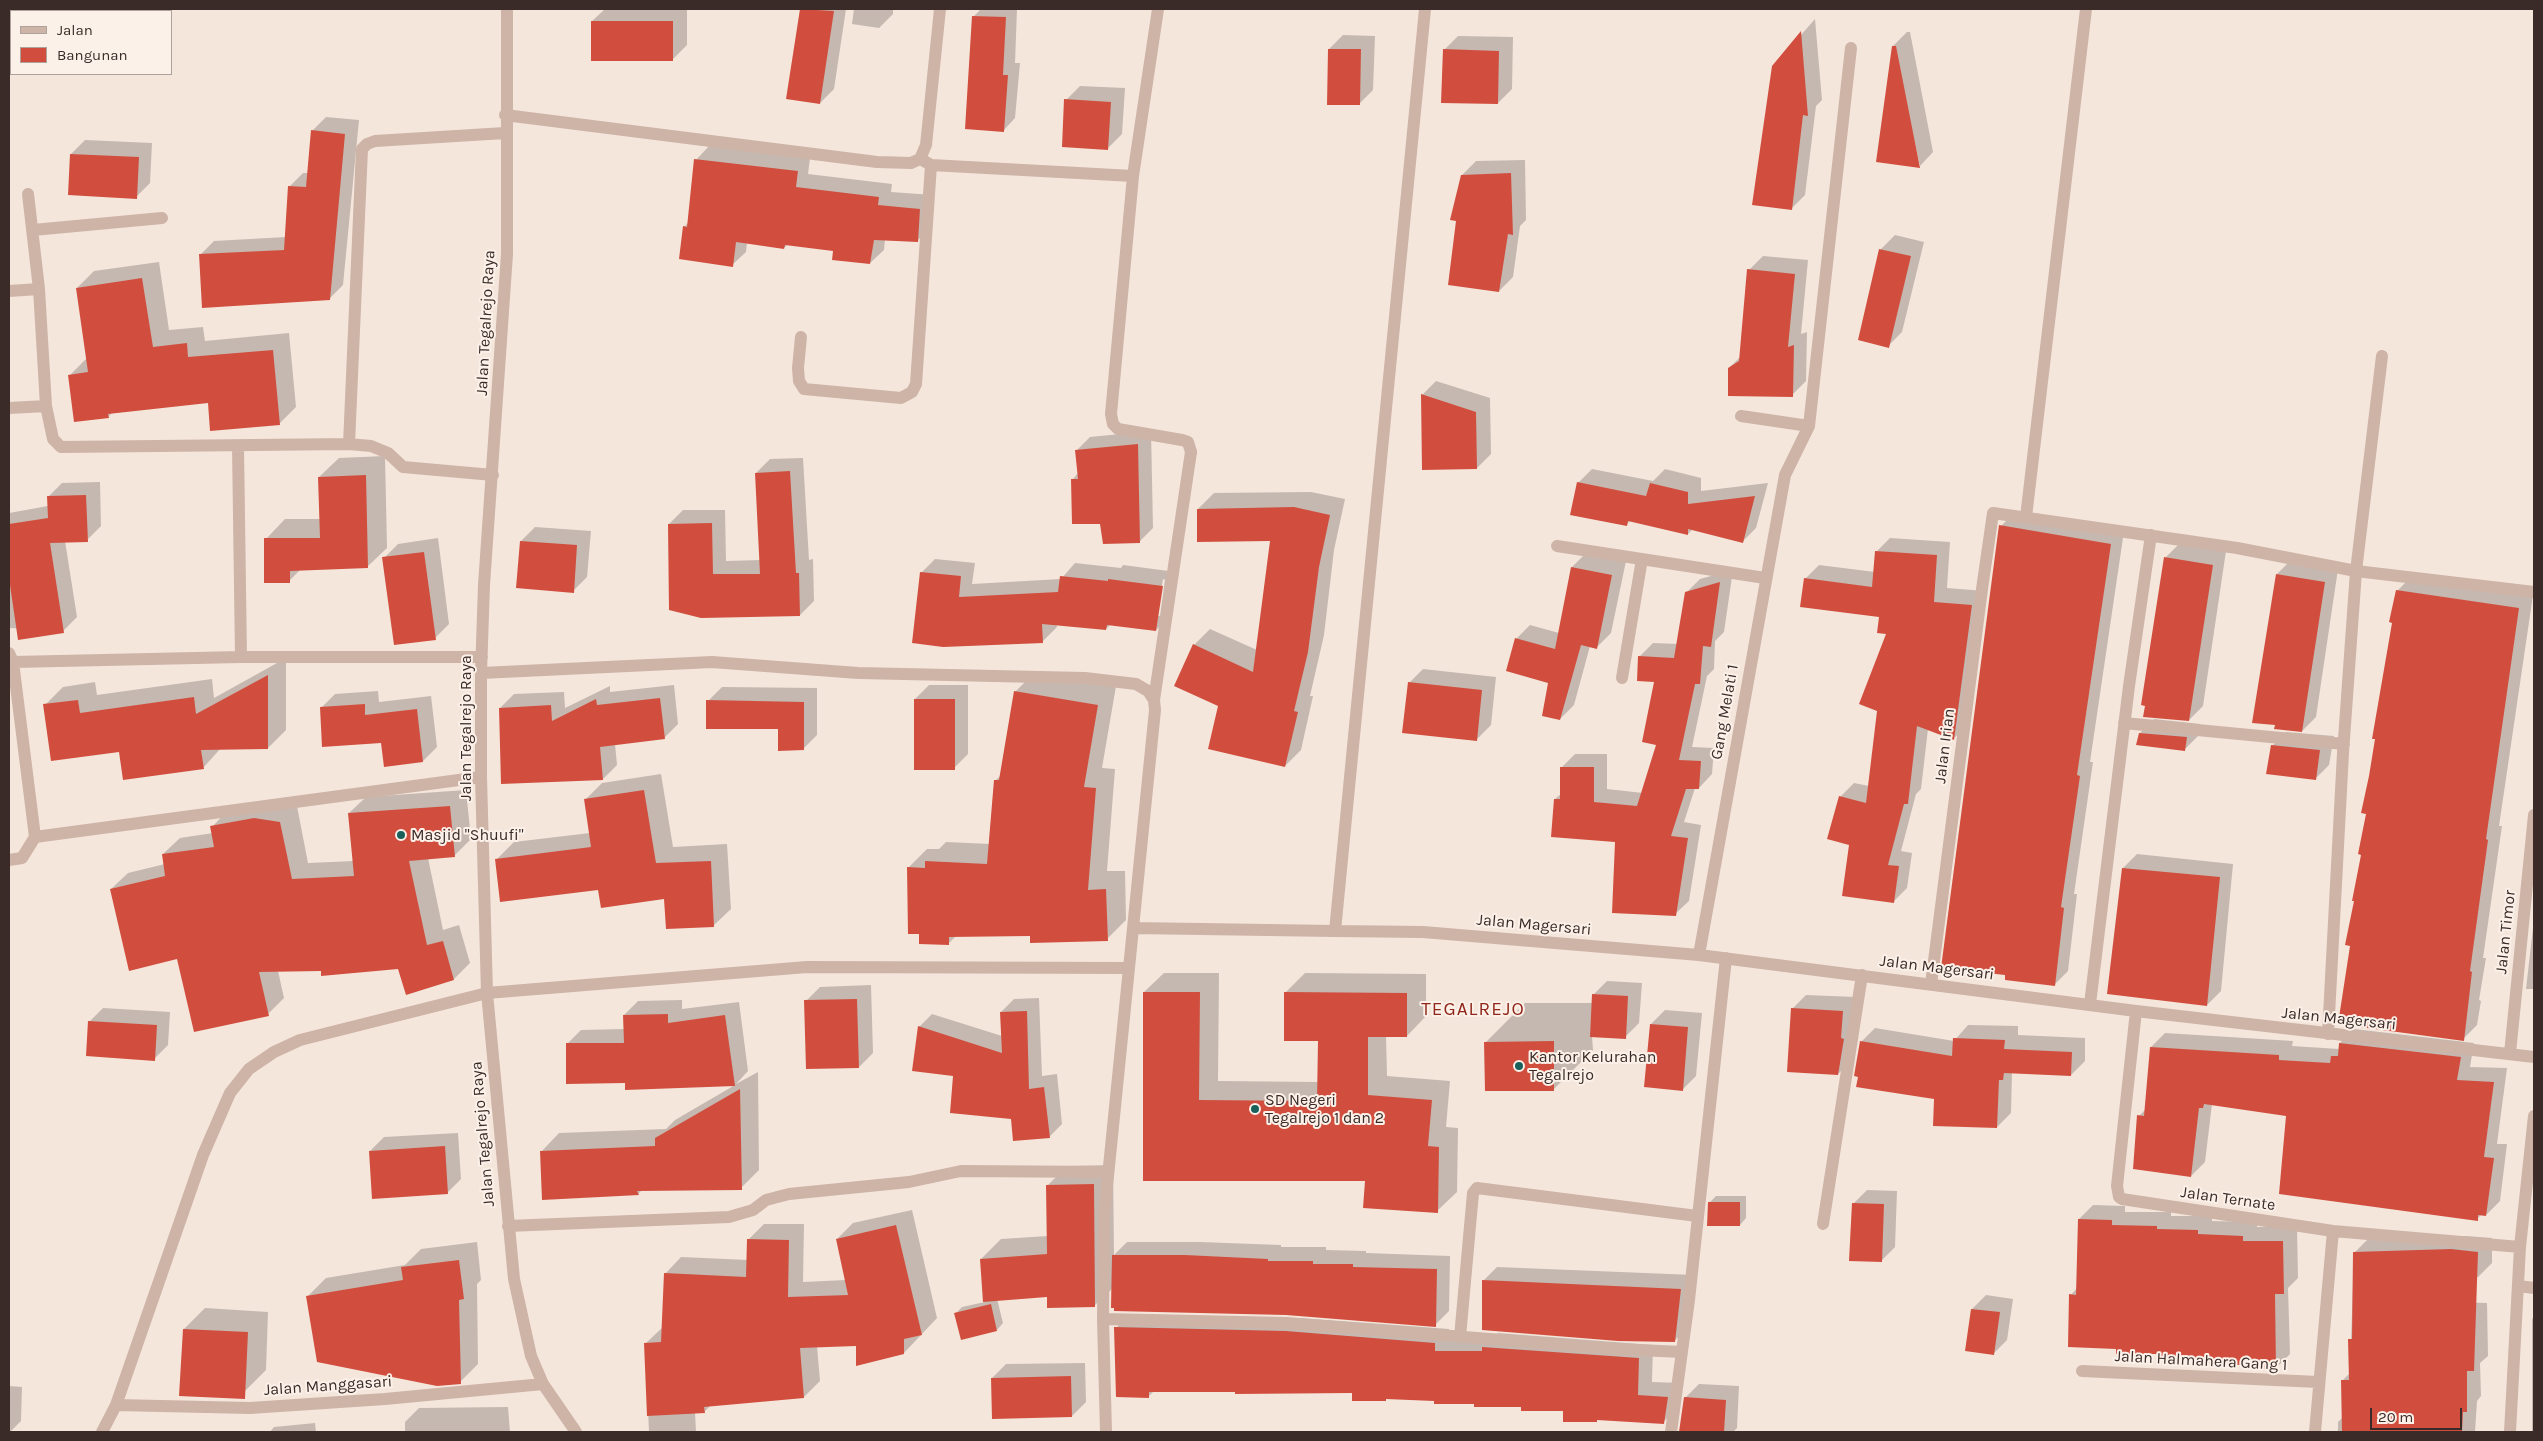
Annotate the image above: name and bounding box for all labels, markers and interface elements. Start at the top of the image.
legend [10,10,172,75]
text: Jalan [57,21,93,39]
text: Bangunan [57,46,128,64]
street label: Jalan Tegalrejo Raya [473,250,499,396]
street label: Jalan Tegalrejo Raya [456,655,476,801]
street label: Gang Melati 1 [1707,663,1743,761]
street label: Jalan Irian [1931,707,1959,785]
place label: Masjid "Shuufi" [411,825,524,845]
marker: Masjid "Shuufi" [395,829,407,841]
street label: Jalan Timor [2492,889,2520,975]
street label: Jalan Magersari [1476,910,1592,940]
street label: Jalan Magersari [1879,951,1995,985]
district label: TEGALREJO [1420,999,1526,1021]
street label: Jalan Magersari [2281,1003,2397,1035]
place label: Kantor Kelurahan Tegalrejo [1529,1047,1656,1085]
marker: Kantor Kelurahan Tegalrejo [1513,1060,1525,1072]
street label: Jalan Tegalrejo Raya [467,1061,499,1207]
place label: SD Negeri Tegalrejo 1 dan 2 [1265,1090,1384,1128]
marker: SD Negeri Tegalrejo 1 dan 2 [1249,1103,1261,1115]
street label: Jalan Ternate [2179,1183,2277,1215]
street label: Jalan Halmahera Gang 1 [2114,1347,2288,1375]
street label: Jalan Manggasari [263,1372,393,1400]
scale bar [2373,1398,2466,1430]
text: 20 m [2378,1408,2413,1426]

